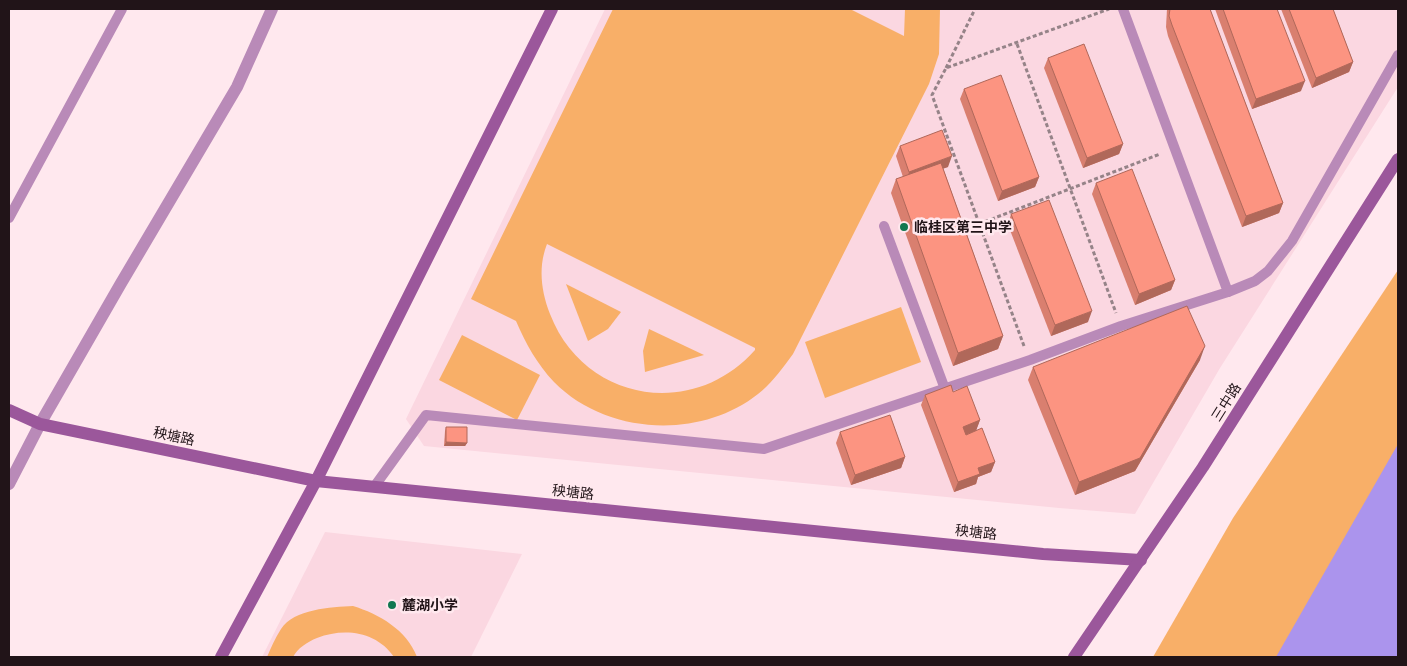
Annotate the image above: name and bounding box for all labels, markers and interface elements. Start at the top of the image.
place label: 临桂区第三中学 [914,218,1012,236]
marker: 临桂区第三中学 [898,221,910,233]
street label: 三中路 [1207,379,1245,425]
street label: 秧塘路 [152,423,196,449]
street label: 秧塘路 [551,481,595,503]
street label: 秧塘路 [954,521,998,543]
place label: 麓湖小学 [402,596,458,614]
marker: 麓湖小学 [386,599,398,611]

